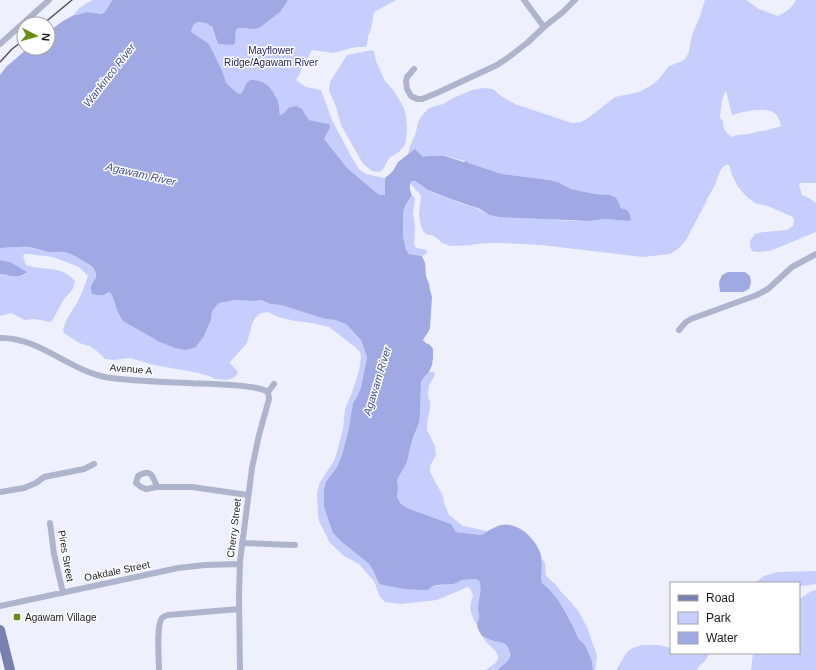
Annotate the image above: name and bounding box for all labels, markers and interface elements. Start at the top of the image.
north arrow [16,16,56,56]
text: N [40,32,52,42]
water label: Wankinco River [81,40,138,109]
park label: Mayflower Ridge/Agawam River [224,45,319,68]
water label: Agawam River [104,160,178,188]
water label: Agawam River [361,344,394,418]
street label: Avenue A [109,362,153,376]
street label: Cherry Street [225,498,243,558]
street label: Pires Street [56,529,76,583]
street label: Oakdale Street [83,559,151,583]
legend [670,582,800,654]
text: Road [706,591,735,605]
text: Park [706,611,732,625]
marker: Agawam Village [12,612,22,622]
place label: Agawam Village [25,612,97,623]
text: Water [706,631,738,645]

